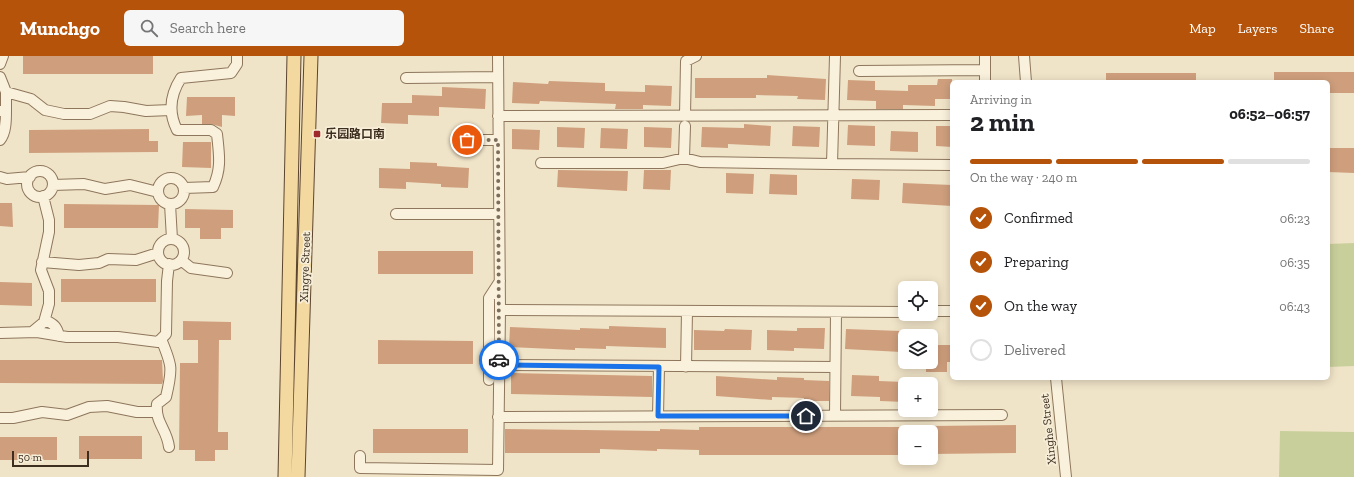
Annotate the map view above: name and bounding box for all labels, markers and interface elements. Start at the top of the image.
search box [124,10,404,46]
text: Munchgo [20,17,100,40]
icon: search [138,17,160,39]
text: Search here [170,19,246,37]
text: Map [1189,20,1216,37]
text: Layers [1238,20,1277,37]
text: Share [1299,20,1334,37]
text: Arriving in [970,92,1032,107]
text: 06:52–06:57 [1229,105,1310,123]
text: 2 min [970,106,1035,138]
pin [450,123,484,157]
place label: 乐园路口南 [325,127,385,141]
marker: 乐园路口南 [312,129,322,139]
icon: bag [456,129,478,151]
text: On the way · 240 m [970,170,1077,185]
icon: check [970,207,992,229]
text: Confirmed [1004,209,1073,227]
text: 06:23 [1280,211,1310,226]
street label: Xingye Street [297,231,313,302]
icon: check [970,251,992,273]
text: Preparing [1004,253,1069,271]
text: 06:35 [1280,255,1310,270]
map controls [898,281,938,465]
button: locate [898,281,938,321]
icon: check [970,295,992,317]
text: On the way [1004,297,1077,315]
text: 06:43 [1279,299,1310,314]
button: layers [898,329,938,369]
courier [479,340,519,380]
text: Delivered [1004,341,1066,359]
icon: car [488,349,510,371]
button: + [898,377,938,417]
street label: Xinghe Street [1037,392,1059,465]
pin [789,399,823,433]
icon: home [795,405,817,427]
button: − [898,425,938,465]
scale bar [12,449,89,468]
text: 50 m [18,451,42,464]

